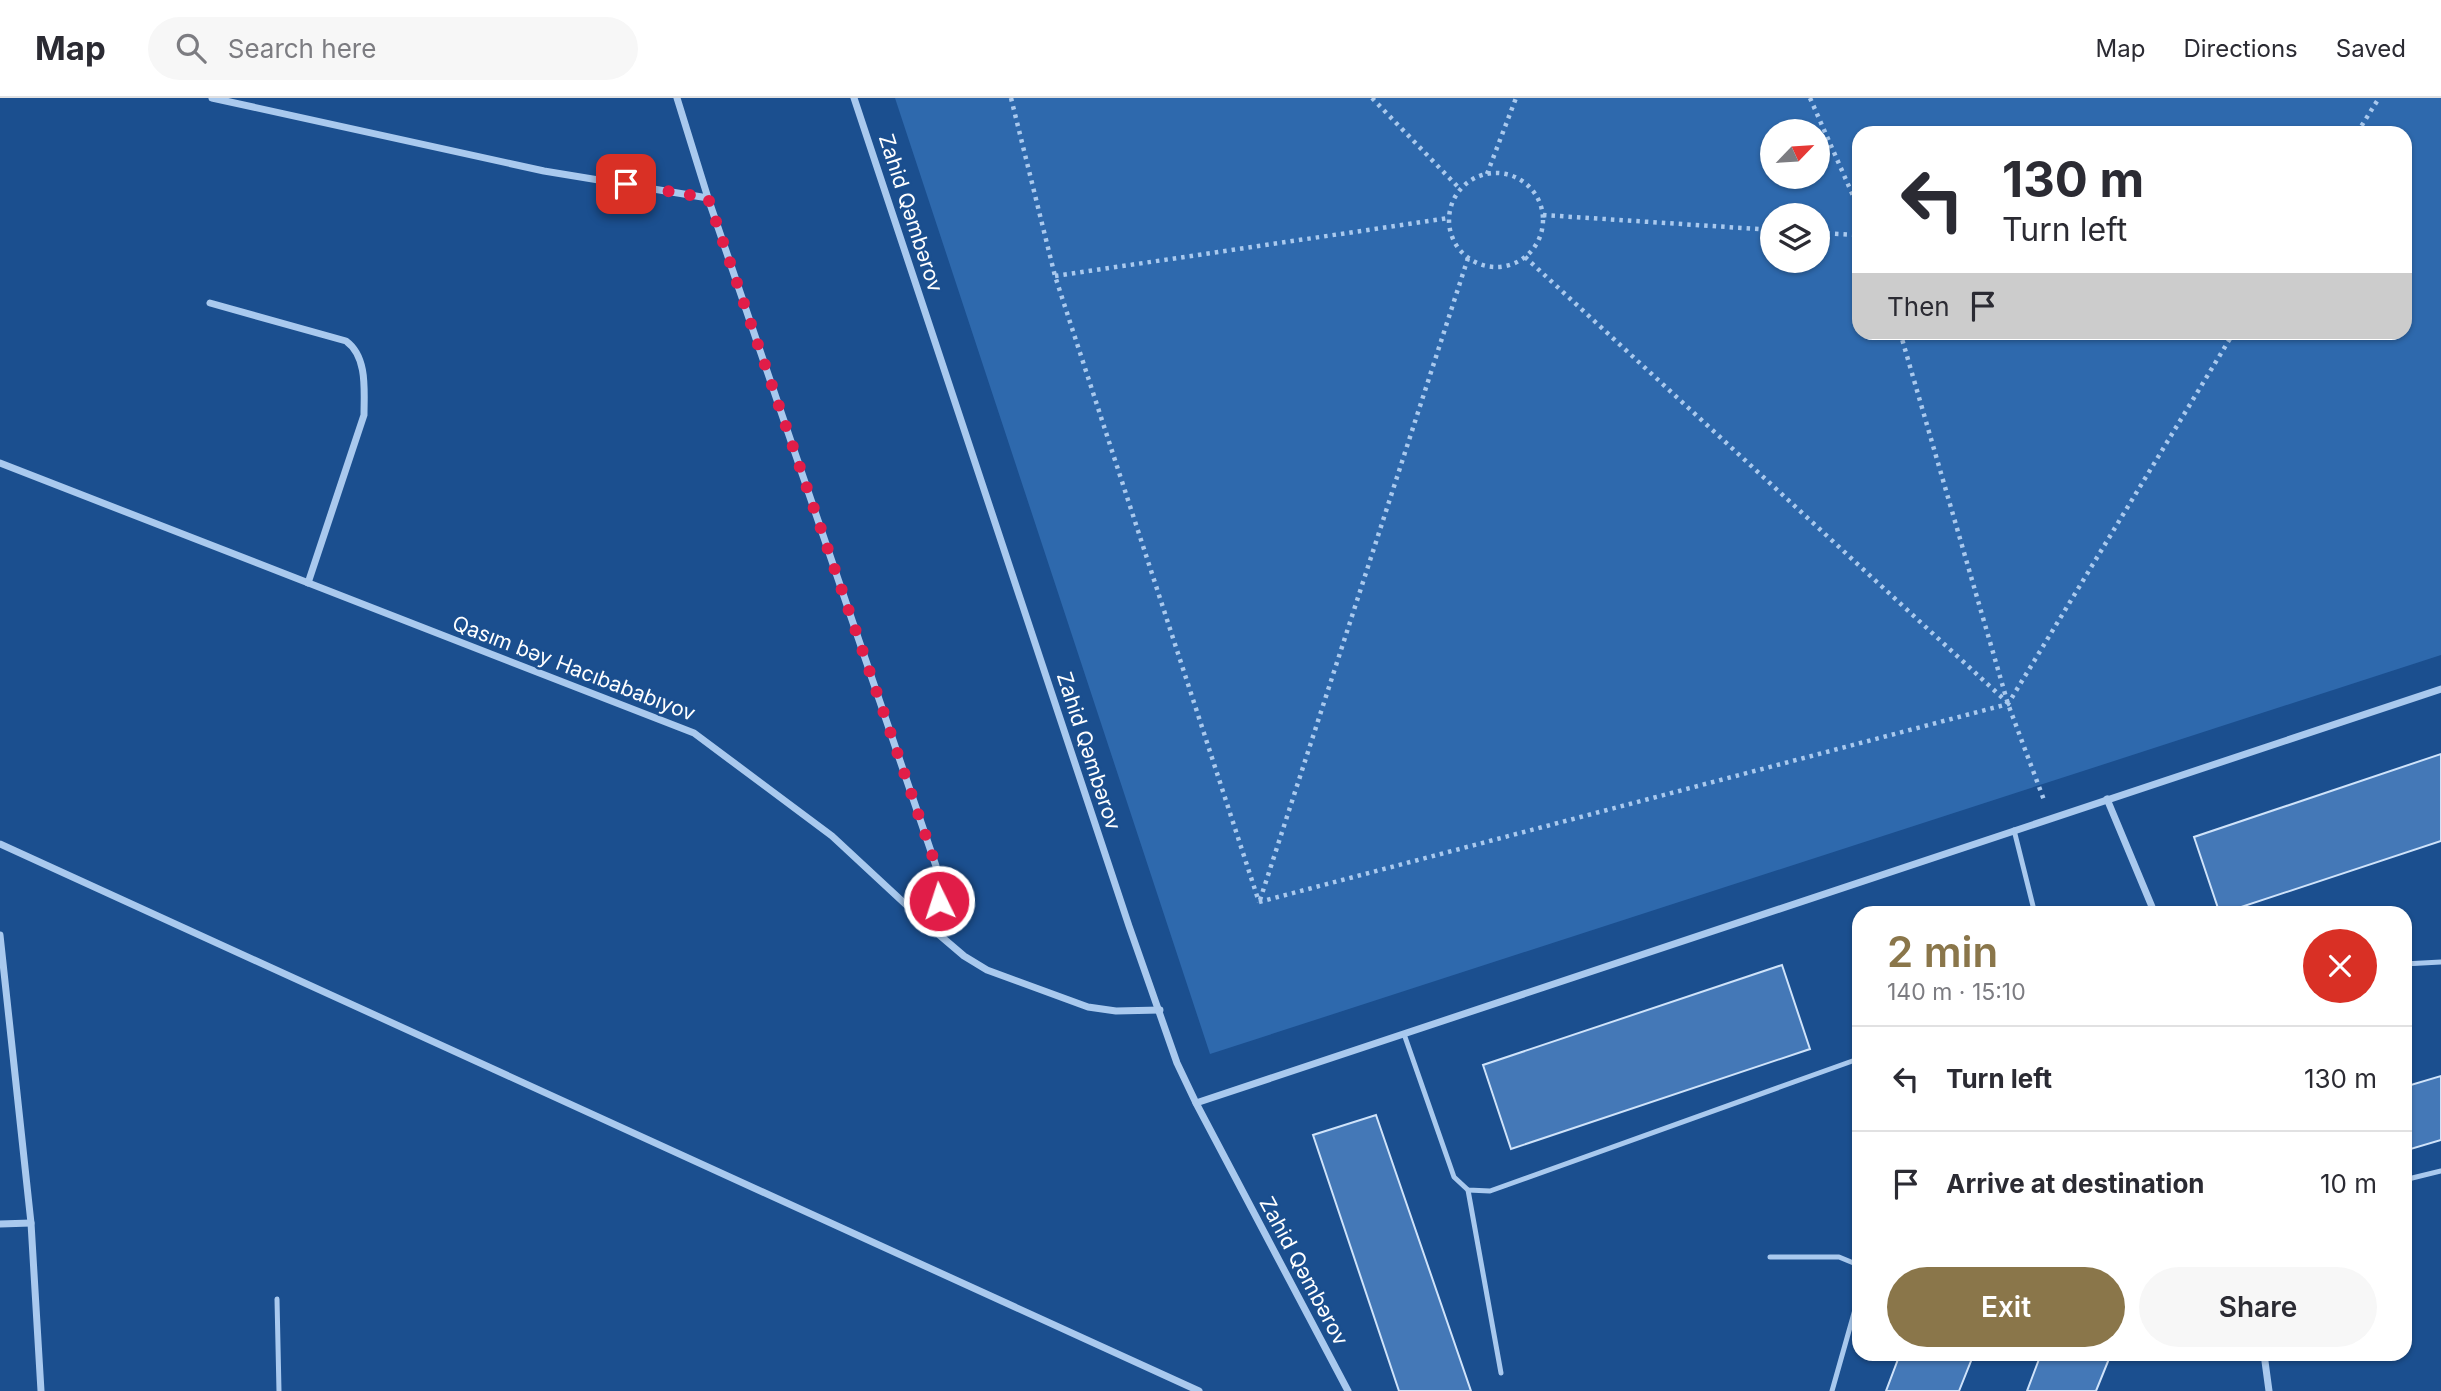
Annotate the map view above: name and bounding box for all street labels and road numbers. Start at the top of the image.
street label: Zahid Qəmbərov [874,131,948,295]
street label: Qasım bəy Hacıbababıyov [449,610,699,726]
street label: Zahid Qəmbərov [1052,669,1126,833]
street label: Zahid Qəmbərov [1254,1192,1354,1350]

